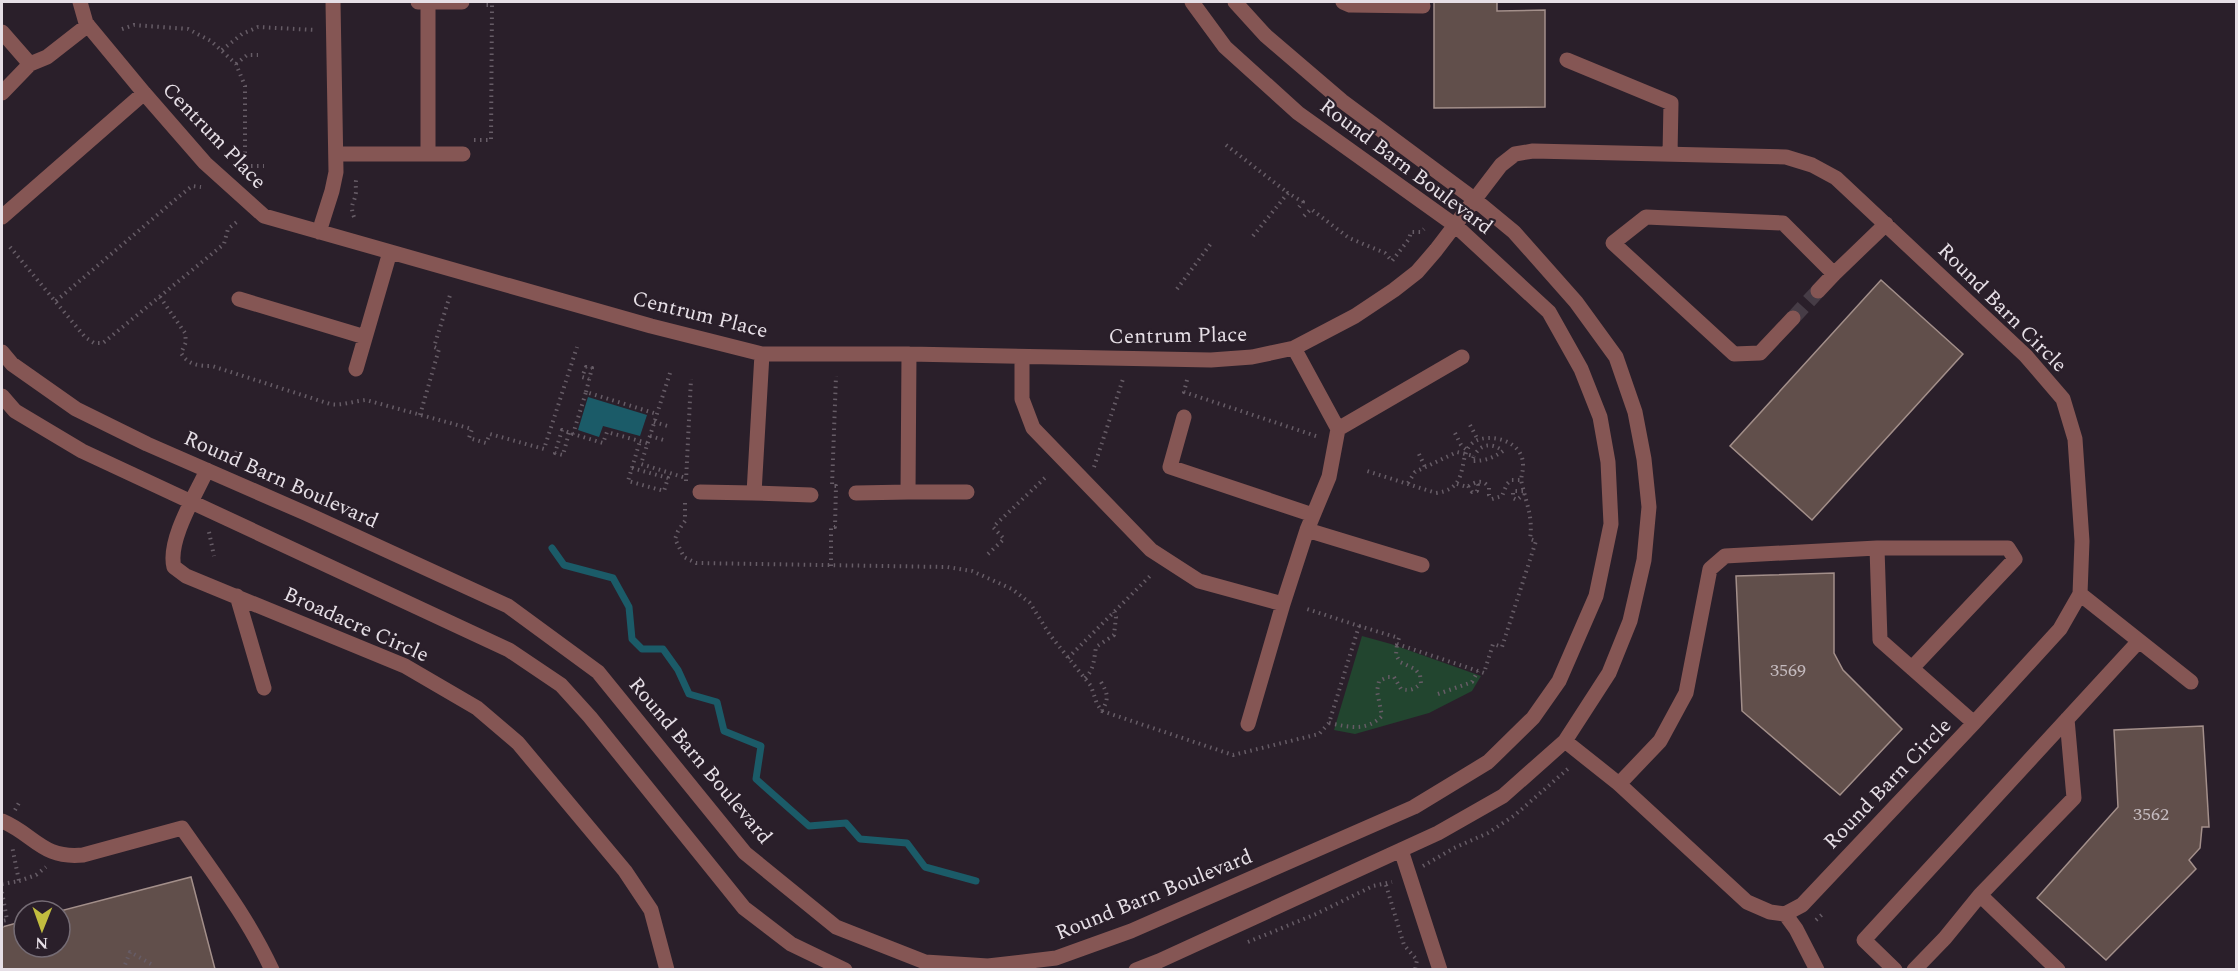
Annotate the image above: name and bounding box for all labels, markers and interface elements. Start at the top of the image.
street label: Centrum Place [154,75,274,197]
street label: Round Barn Boulevard [1313,91,1499,243]
street label: Round Barn Circle [1930,236,2074,380]
street label: Centrum Place [629,283,771,347]
street label: Centrum Place [1108,319,1248,353]
street label: Round Barn Boulevard [179,423,383,537]
street label: Broadacre Circle [278,579,434,671]
house number: 3569 [1770,657,1806,684]
street label: Round Barn Boulevard [620,670,780,852]
street label: Round Barn Circle [1817,711,1959,857]
house number: 3562 [2133,801,2169,828]
street label: Round Barn Boulevard [1051,841,1257,949]
north arrow [12,899,72,959]
text: N [35,931,48,955]

